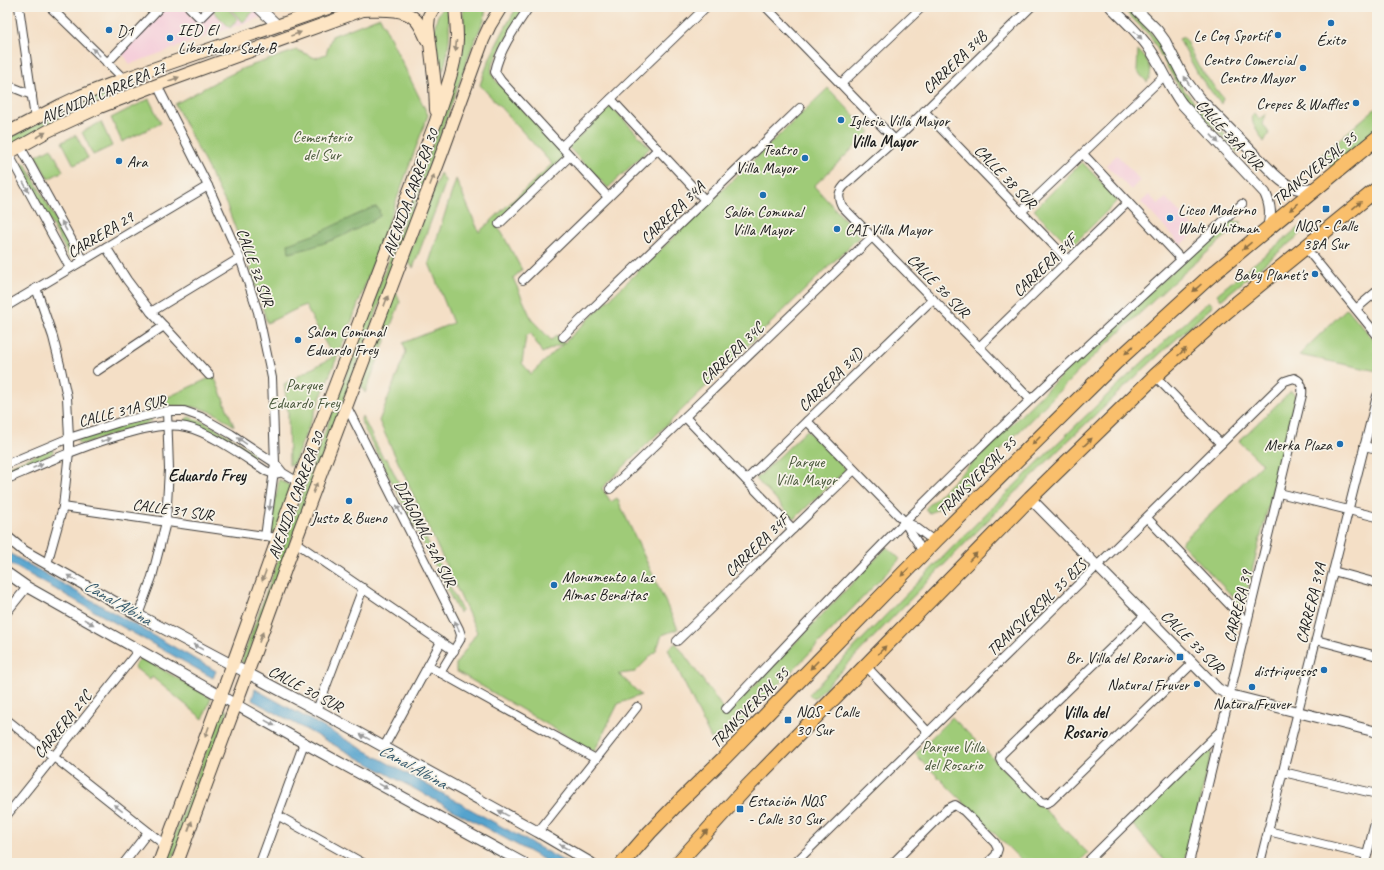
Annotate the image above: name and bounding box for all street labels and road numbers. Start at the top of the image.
street label: CARRERA 34B [918,26,992,98]
street label: AVENIDA CARRERA 27 [38,57,170,128]
street label: CALLE 38A SUR [1191,95,1268,176]
street label: AVENIDA CARRERA 30 [379,124,444,259]
street label: TRANSVERSAL 35 [1268,127,1362,210]
street label: CALLE 38 SUR [970,140,1042,214]
street label: CARRERA 34A [636,176,710,248]
street label: CARRERA 29 [64,206,139,262]
street label: CALLE 32 SUR [232,226,279,311]
street label: CARRERA 34F [1009,228,1083,301]
street label: CALLE 36 SUR [903,249,975,323]
street label: CARRERA 34C [696,317,769,389]
street label: CARRERA 34D [794,342,869,416]
street label: CALLE 31A SUR [76,390,170,431]
street label: AVENIDA CARRERA 30 [264,427,329,562]
street label: TRANSVERSAL 35 [933,432,1021,521]
street label: DIAGONAL 32A SUR [390,477,461,592]
street label: CALLE 31 SUR [131,494,217,526]
street label: CARRERA 34F [721,508,795,581]
street label: TRANSVERSAL 35 BIS [983,554,1092,660]
street label: CARRERA 39A [1291,560,1331,645]
street label: CARRERA 39 [1219,566,1257,644]
street label: CALLE 33 SUR [1156,606,1230,679]
street label: CALLE 30 SUR [265,661,348,718]
street label: TRANSVERSAL 35 [706,663,794,752]
street label: CARRERA 29C [29,686,97,763]

